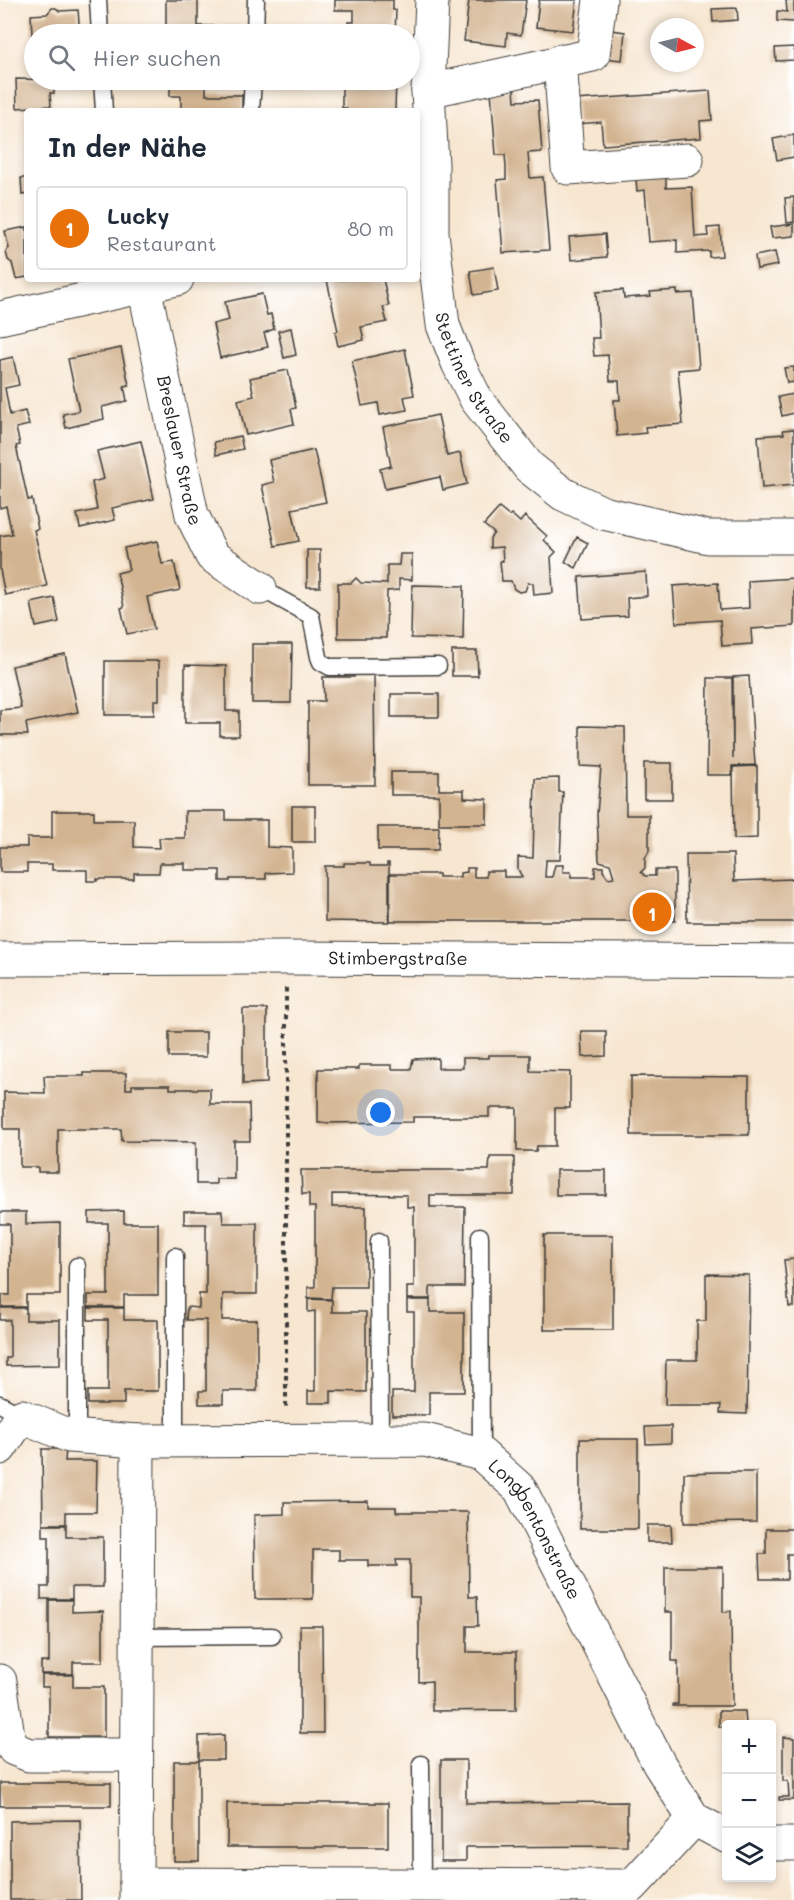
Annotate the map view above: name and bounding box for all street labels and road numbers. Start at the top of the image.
street label: Stettiner Straße [431,311,519,448]
street label: Breslauer Straße [152,373,208,529]
street label: Stimbergstraße [328,945,468,970]
street label: Longbentonstraße [484,1453,587,1603]

